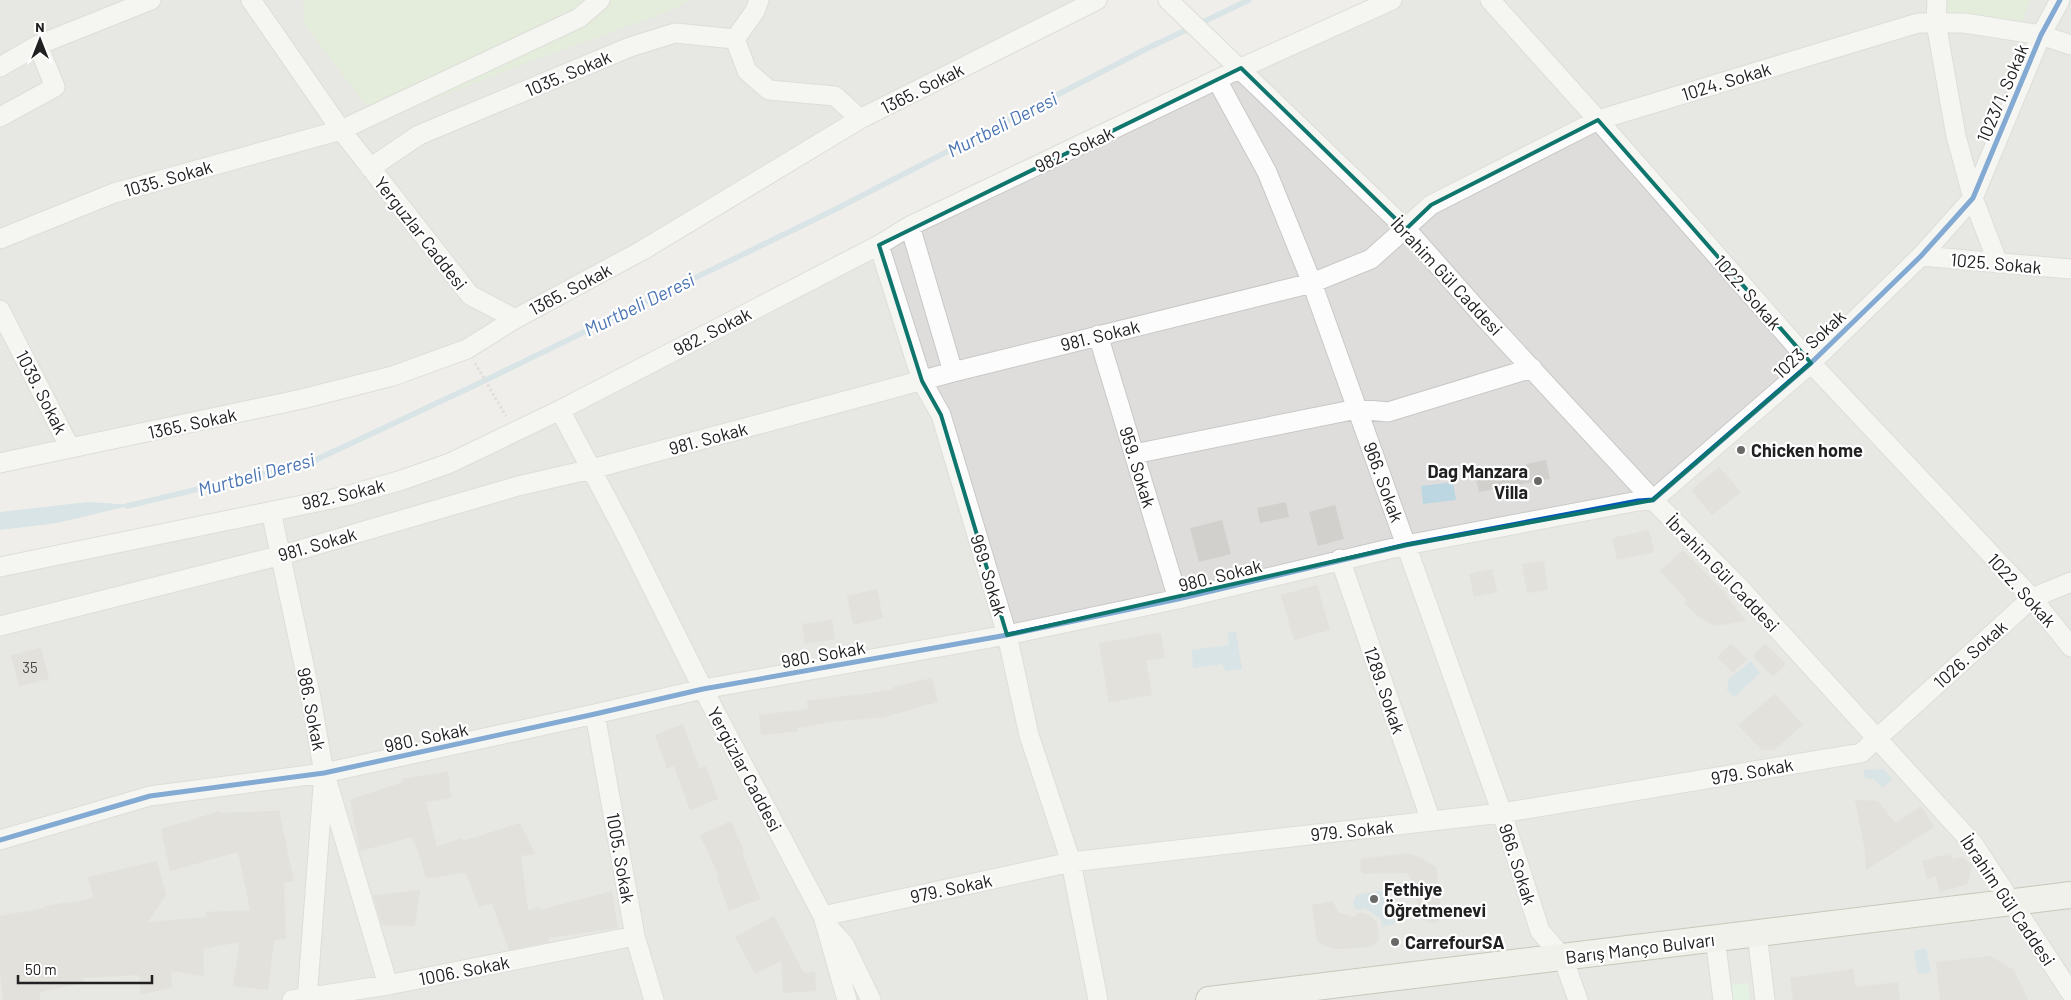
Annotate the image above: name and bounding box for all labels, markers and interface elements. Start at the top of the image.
north arrow [15,15,65,65]
text: N [35,18,45,35]
street label: 1023/1. Sokak [1971,40,2033,146]
street label: 1035. Sokak [522,45,614,101]
street label: 1024. Sokak [1679,57,1773,105]
street label: 1365. Sokak [877,58,967,118]
water label: Murtbeli Deresi [943,86,1061,162]
street label: 982. Sokak [1031,121,1117,177]
street label: 1035. Sokak [121,155,215,201]
street label: Yerguzlar Caddesi [370,172,472,294]
street label: İbrahim Gül Caddesi [1387,212,1507,340]
street label: 1025. Sokak [1950,248,2042,278]
street label: 1022. Sokak [1710,250,1786,334]
street label: 1365. Sokak [525,258,615,320]
water label: Murtbeli Deresi [580,267,698,341]
street label: 982. Sokak [669,302,755,360]
street label: 1023. Sokak [1768,305,1850,383]
street label: 981. Sokak [1058,315,1142,355]
street label: 1039. Sokak [12,346,72,438]
street label: 1365. Sokak [146,403,238,443]
street label: 981. Sokak [666,417,750,459]
street label: 959. Sokak [1115,424,1161,510]
street label: 966. Sokak [1359,439,1409,525]
place label: Chicken home [1751,439,1863,461]
marker: Chicken home [1735,444,1747,456]
water label: Murtbeli Deresi [195,447,317,501]
place label: Dag Manzara Villa [1428,460,1528,503]
street label: 982. Sokak [299,474,387,514]
marker: Dag Manzara Villa [1532,475,1544,487]
street label: İbrahim Gül Caddesi [1662,510,1784,636]
street label: 981. Sokak [275,522,359,566]
street label: 969. Sokak [966,532,1012,618]
street label: 1022. Sokak [1983,549,2061,631]
street label: 980. Sokak [1176,554,1264,596]
street label: 1026. Sokak [1929,615,2011,693]
street label: 980. Sokak [779,636,867,672]
street label: 1289. Sokak [1360,644,1410,736]
house number: 35 [22,658,38,676]
street label: 986. Sokak [293,666,331,752]
street label: Yergüzlar Caddesi [703,703,787,835]
street label: 980. Sokak [382,717,470,757]
street label: 979. Sokak [1709,753,1795,789]
street label: 1005. Sokak [602,811,640,905]
street label: 979. Sokak [1309,815,1395,845]
street label: 966. Sokak [1495,821,1541,907]
street label: İbrahim Gül Caddesi [1956,830,2060,970]
street label: 979. Sokak [908,869,994,907]
place label: Fethiye Öğretmenevi [1384,878,1486,921]
marker: Fethiye Öğretmenevi [1368,893,1380,905]
street label: Barış Manço Bulvarı [1564,928,1716,968]
place label: CarrefourSA [1405,931,1505,953]
marker: CarrefourSA [1389,936,1401,948]
street label: 1006. Sokak [417,950,511,990]
scale bar [18,952,151,984]
text: 50 m [25,960,57,978]

